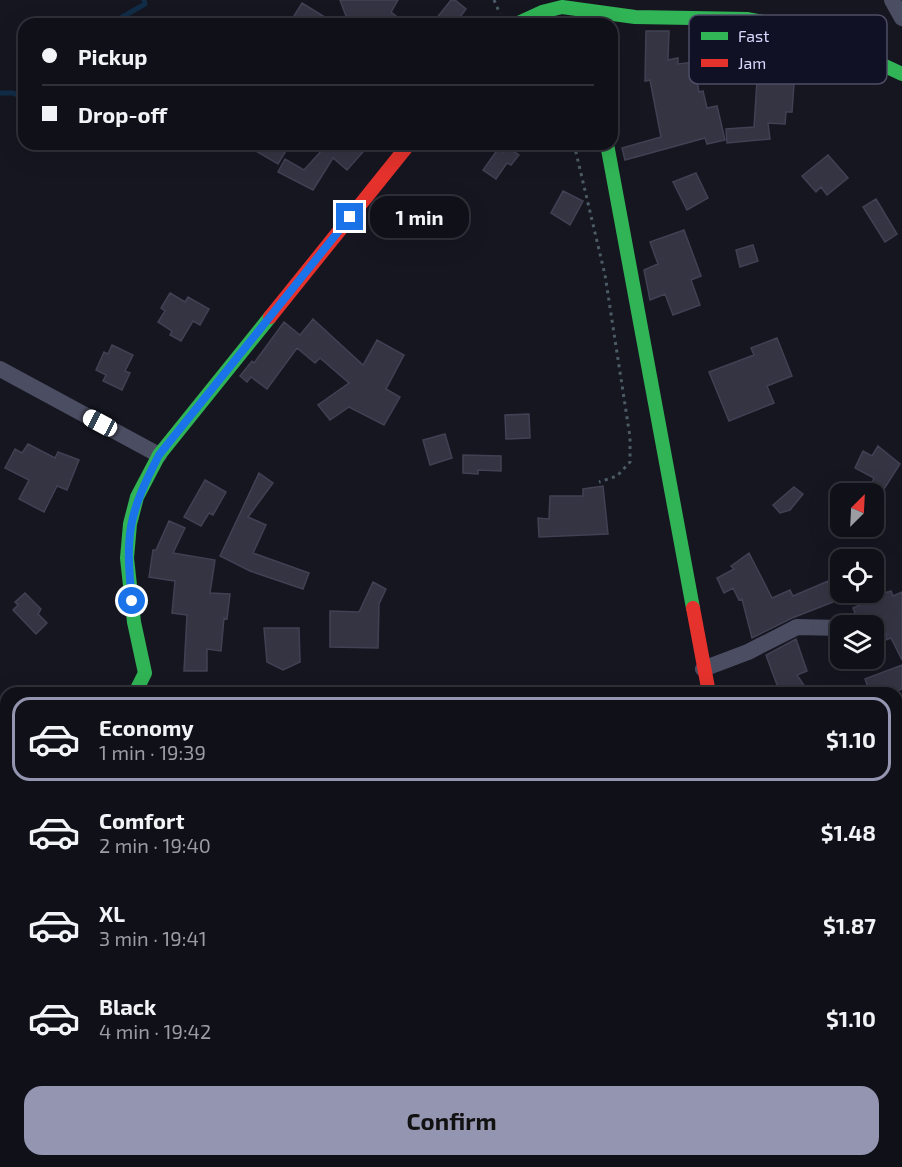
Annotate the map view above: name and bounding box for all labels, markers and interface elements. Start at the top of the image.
legend [689,15,887,84]
text: Fast [738,26,769,45]
text: Pickup [78,43,147,69]
text: Jam [738,53,766,72]
text: Drop-off [78,101,167,127]
callout: 1 min [371,196,470,238]
route end [336,203,363,230]
text: 1 min [395,205,444,229]
car [80,407,120,439]
north arrow [830,483,884,537]
map controls [830,483,884,669]
button: locate [830,549,884,603]
route start [118,587,145,614]
button: layers [830,615,884,669]
icon: car [27,712,81,766]
text: Economy [99,714,194,740]
text: $1.10 [826,726,876,752]
text: 1 min · 19:39 [99,740,206,764]
icon: car [27,805,81,859]
text: Comfort [99,807,184,833]
text: $1.48 [821,819,876,845]
text: 2 min · 19:40 [99,833,211,857]
icon: car [27,898,81,952]
text: XL [99,900,125,926]
text: $1.87 [823,912,876,938]
text: 3 min · 19:41 [99,926,207,950]
icon: car [27,991,81,1045]
text: Black [99,993,156,1019]
text: $1.10 [826,1005,876,1031]
text: 4 min · 19:42 [99,1019,211,1043]
button: Confirm [24,1086,879,1155]

